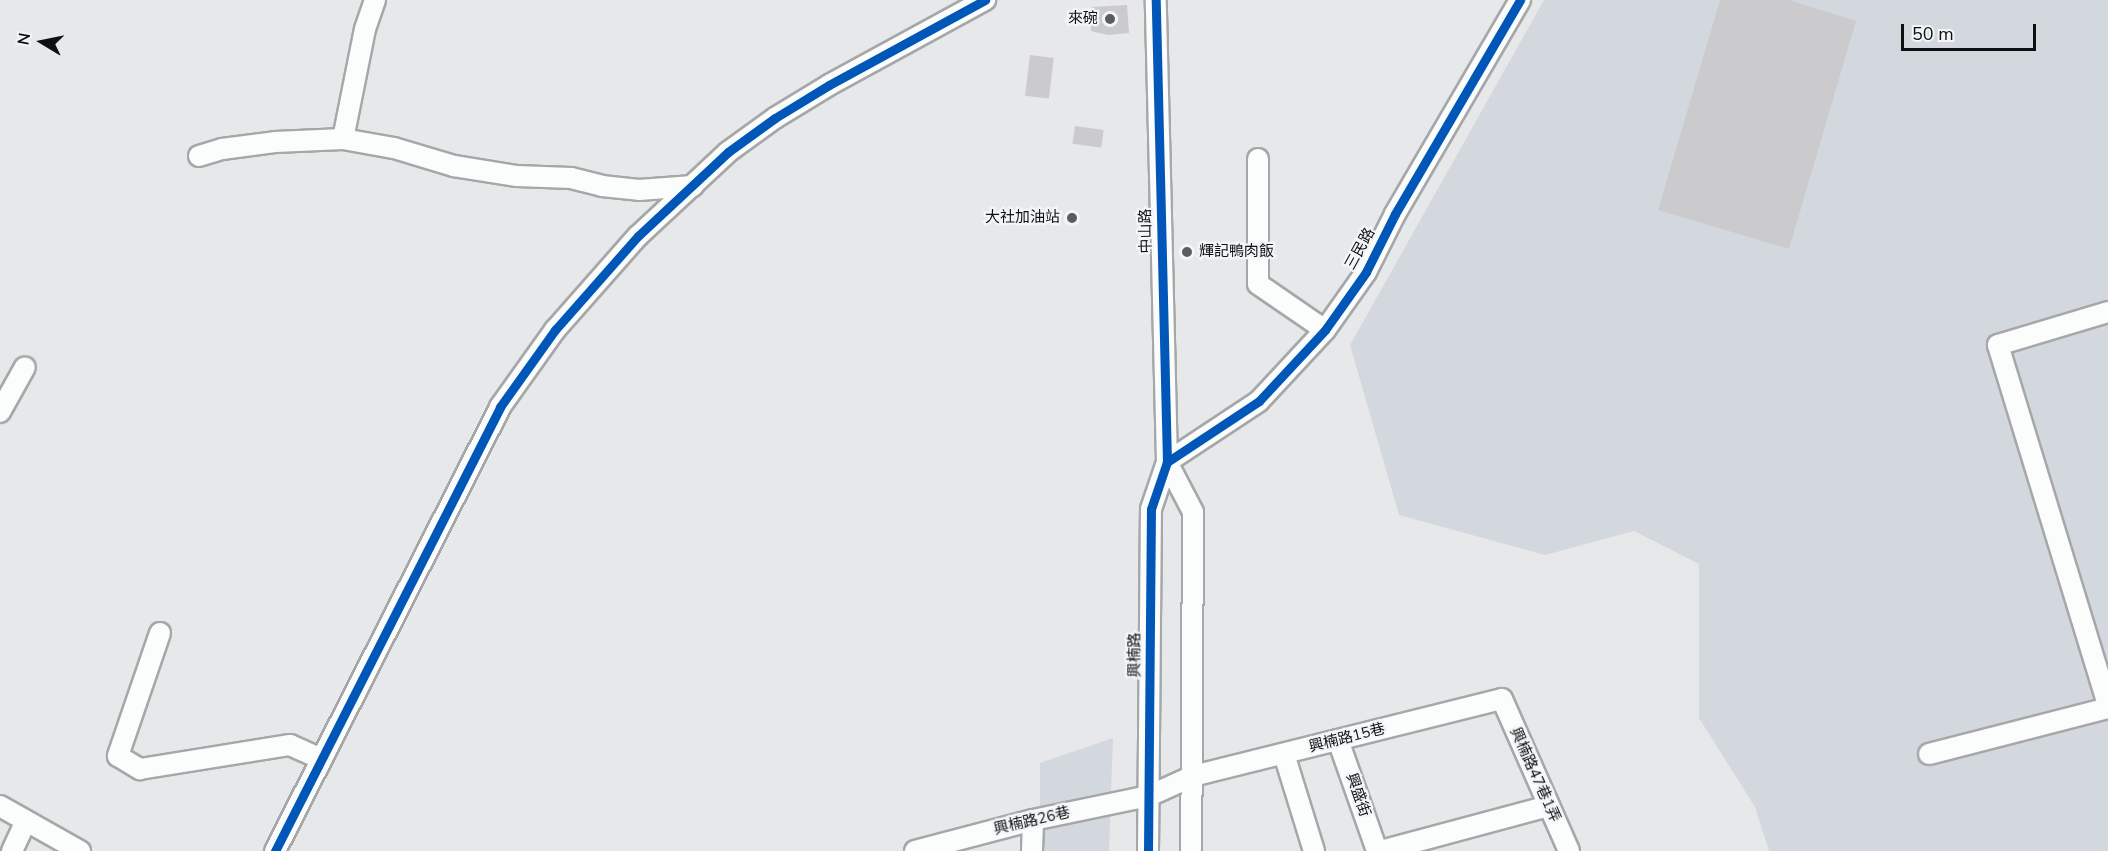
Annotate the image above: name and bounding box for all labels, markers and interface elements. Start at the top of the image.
place label: 來碗 [1068,10,1098,28]
north arrow [12,12,72,72]
marker: 來碗 [1103,12,1117,26]
scale bar [1904,12,2039,50]
text: 50 m [1912,22,1954,46]
text: N [12,31,36,47]
street label: 中山路 [1137,208,1155,254]
place label: 大社加油站 [985,209,1060,227]
marker: 大社加油站 [1065,211,1079,225]
street label: 三民路 [1341,225,1379,273]
place label: 輝記鴨肉飯 [1199,243,1274,261]
marker: 輝記鴨肉飯 [1180,245,1194,259]
street label: 興楠路 [1126,633,1144,677]
street label: 興楠路15巷 [1307,720,1387,756]
street label: 興楠路47巷1弄 [1506,725,1564,825]
street label: 興盛街 [1342,771,1374,819]
street label: 興楠路26巷 [992,803,1072,839]

